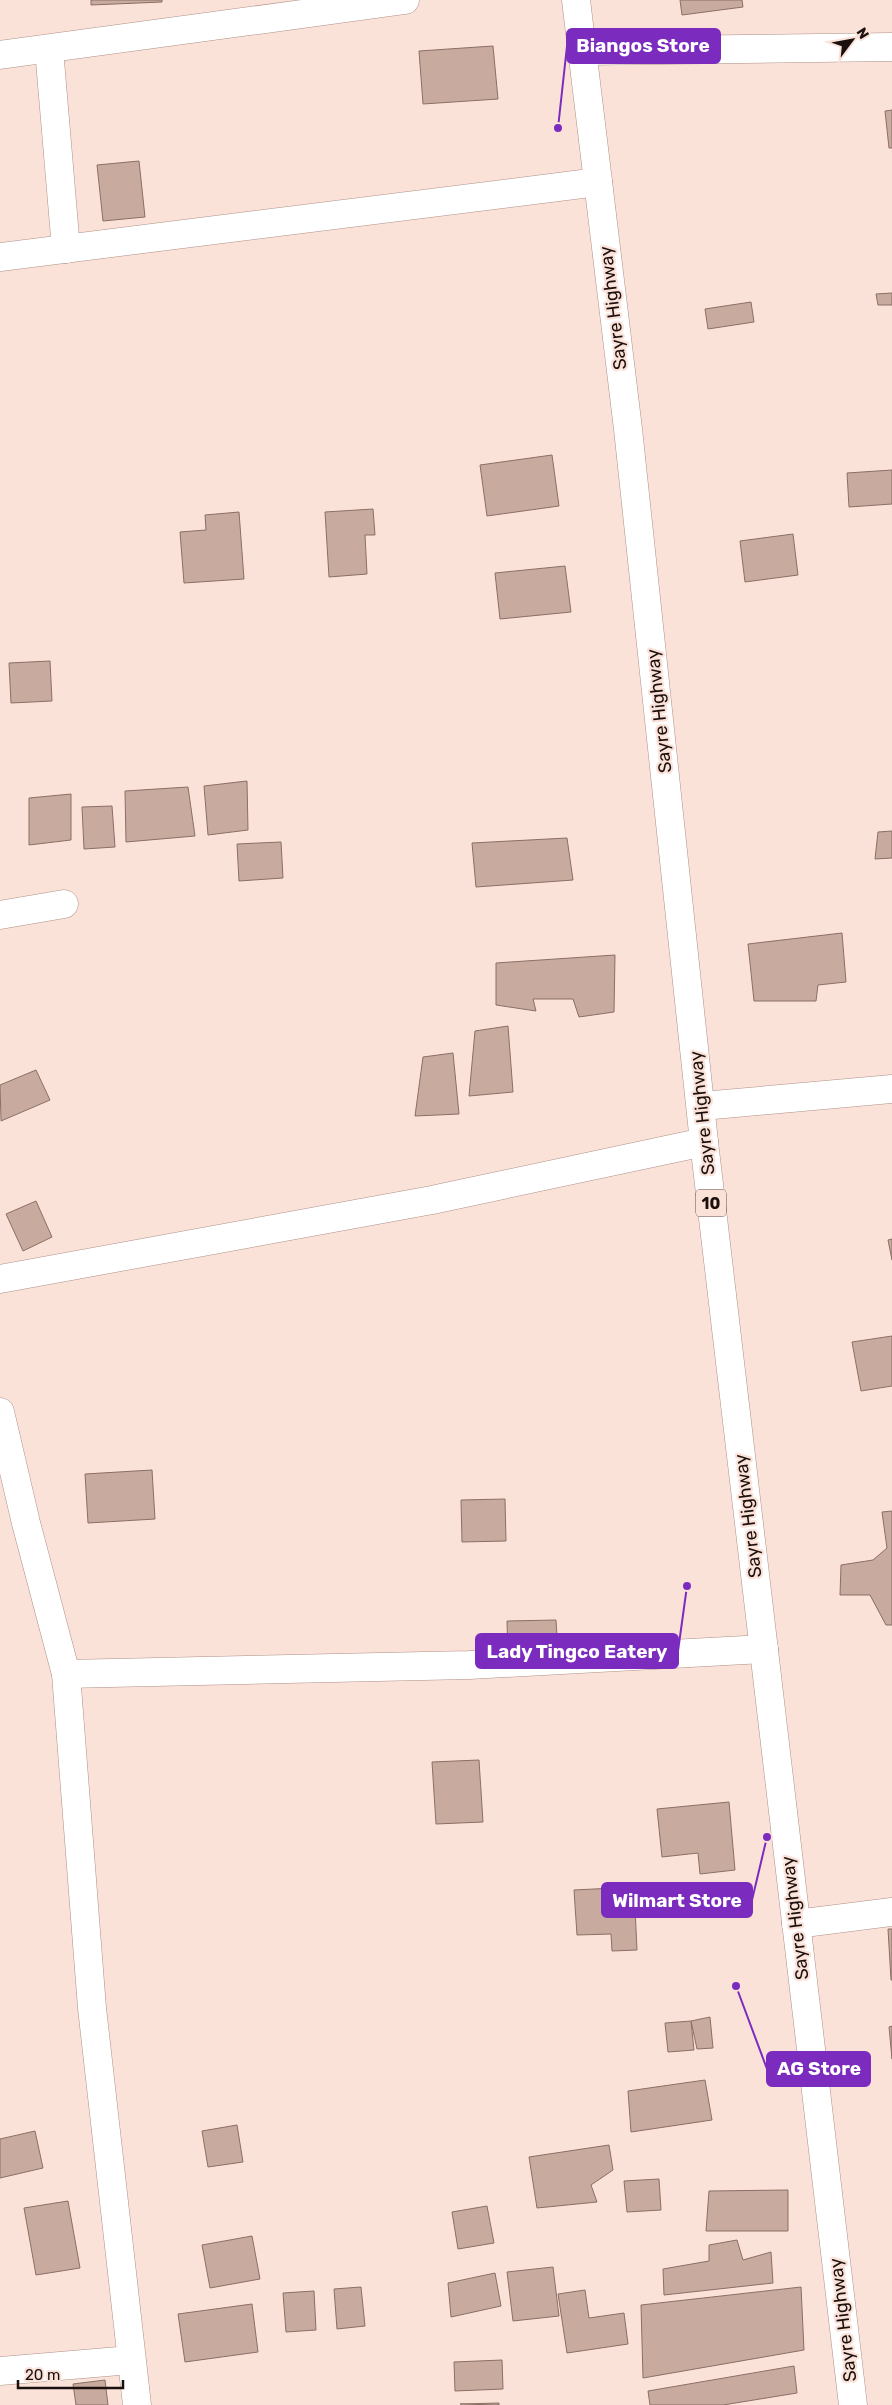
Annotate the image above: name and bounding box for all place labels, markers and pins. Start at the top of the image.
callout: Biangos Store [567,29,720,63]
callout: Lady Tingco Eatery [476,1634,678,1668]
callout: Wilmart Store [602,1883,752,1917]
callout: AG Store [767,2052,870,2086]

